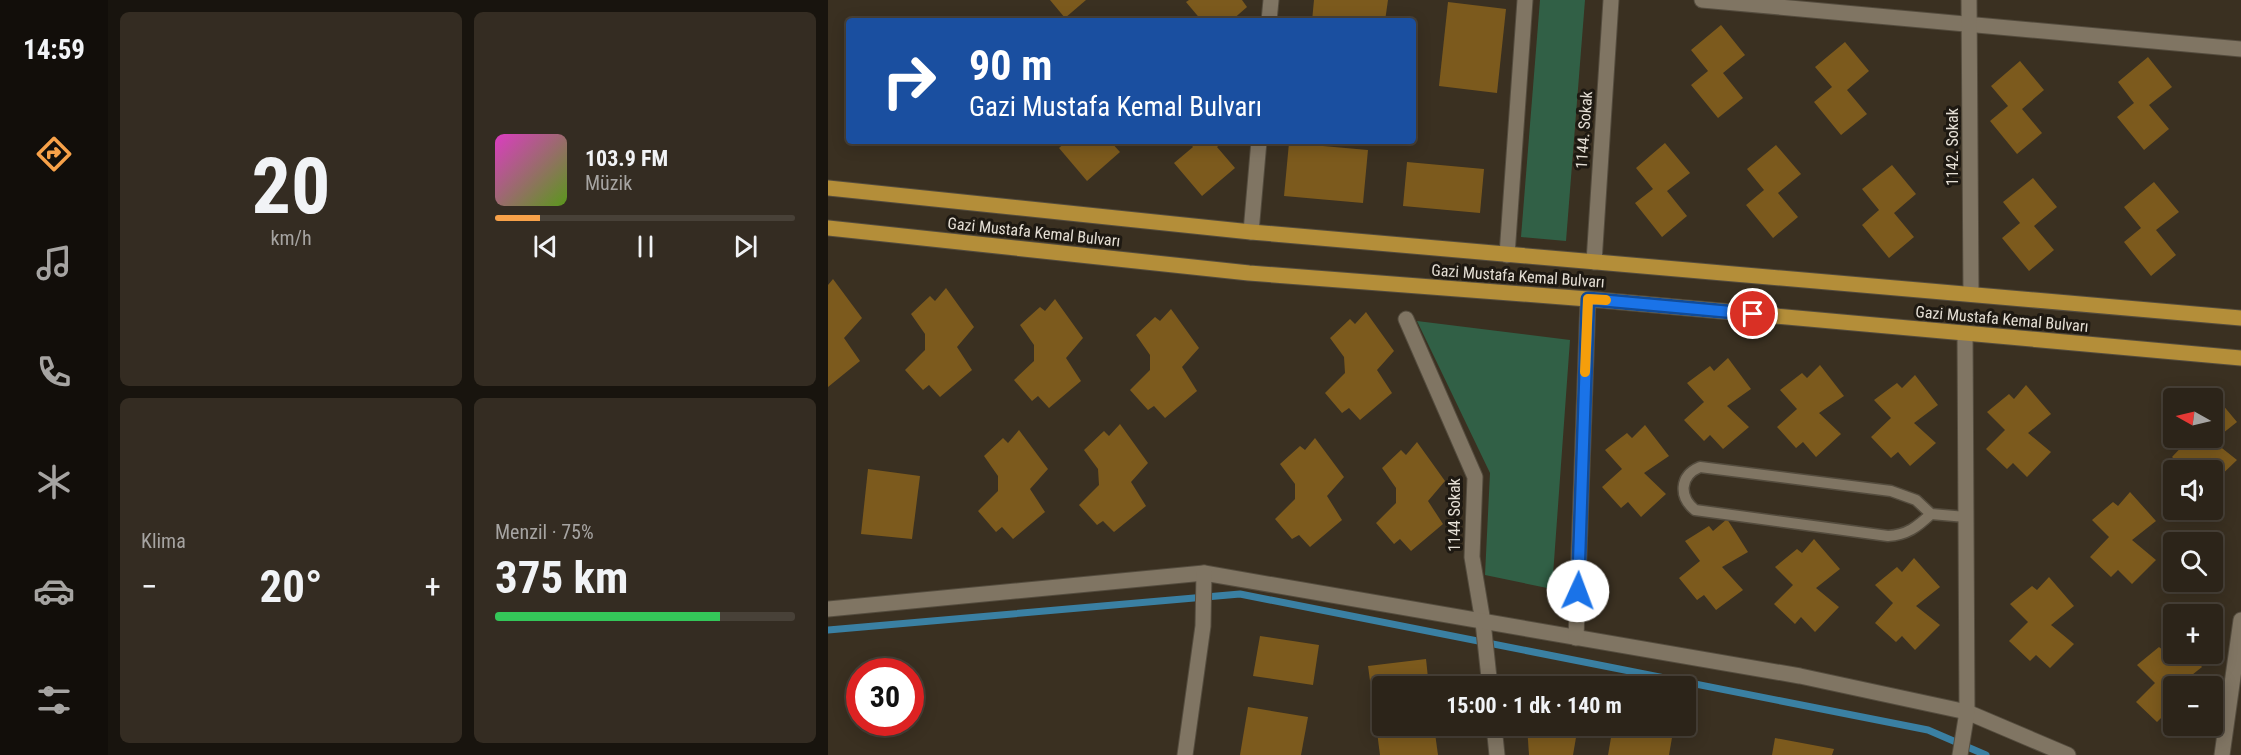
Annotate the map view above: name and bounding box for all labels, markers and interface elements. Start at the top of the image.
text: 14:59 [23,34,85,66]
text: 90 m [969,41,1052,90]
icon: right [870,42,948,120]
street label: 1144. Sokak [1572,90,1596,170]
text: Gazi Mustafa Kemal Bulvarı [969,91,1262,123]
street label: 1142. Sokak [1943,107,1962,186]
icon: directions [33,133,75,175]
text: 20 [252,141,330,232]
text: 103.9 FM [585,146,668,171]
text: Müzik [585,171,632,195]
street label: Gazi Mustafa Kemal Bulvarı [947,213,1121,251]
text: km/h [270,226,312,250]
icon: previous [529,230,562,263]
icon: pause [629,230,662,263]
icon: next [729,230,762,263]
icon: music [33,242,75,284]
street label: Gazi Mustafa Kemal Bulvarı [1431,260,1605,292]
pin [1727,288,1778,339]
icon: arrive [1736,297,1769,330]
street label: Gazi Mustafa Kemal Bulvarı [1915,302,2089,336]
icon: phone [33,351,75,393]
north arrow [2163,388,2223,448]
map controls [2163,388,2223,736]
button: sound [2163,460,2223,520]
icon: climate [33,461,75,503]
street label: 1144 Sokak [1445,477,1464,552]
text: Menzil · 75% [495,520,594,544]
text: Klima [141,529,186,553]
button: search [2163,532,2223,592]
text: 375 km [495,551,628,604]
position arrow [1546,559,1610,623]
text: 20° [260,560,323,613]
text: − [141,567,158,606]
text: + [425,567,441,606]
icon: car [33,570,75,612]
button: + [2163,604,2223,664]
speed limit sign: 30 [846,658,924,736]
button: − [2163,676,2223,736]
icon: filters [33,679,75,721]
text: 15:00 · 1 dk · 140 m [1446,693,1622,718]

